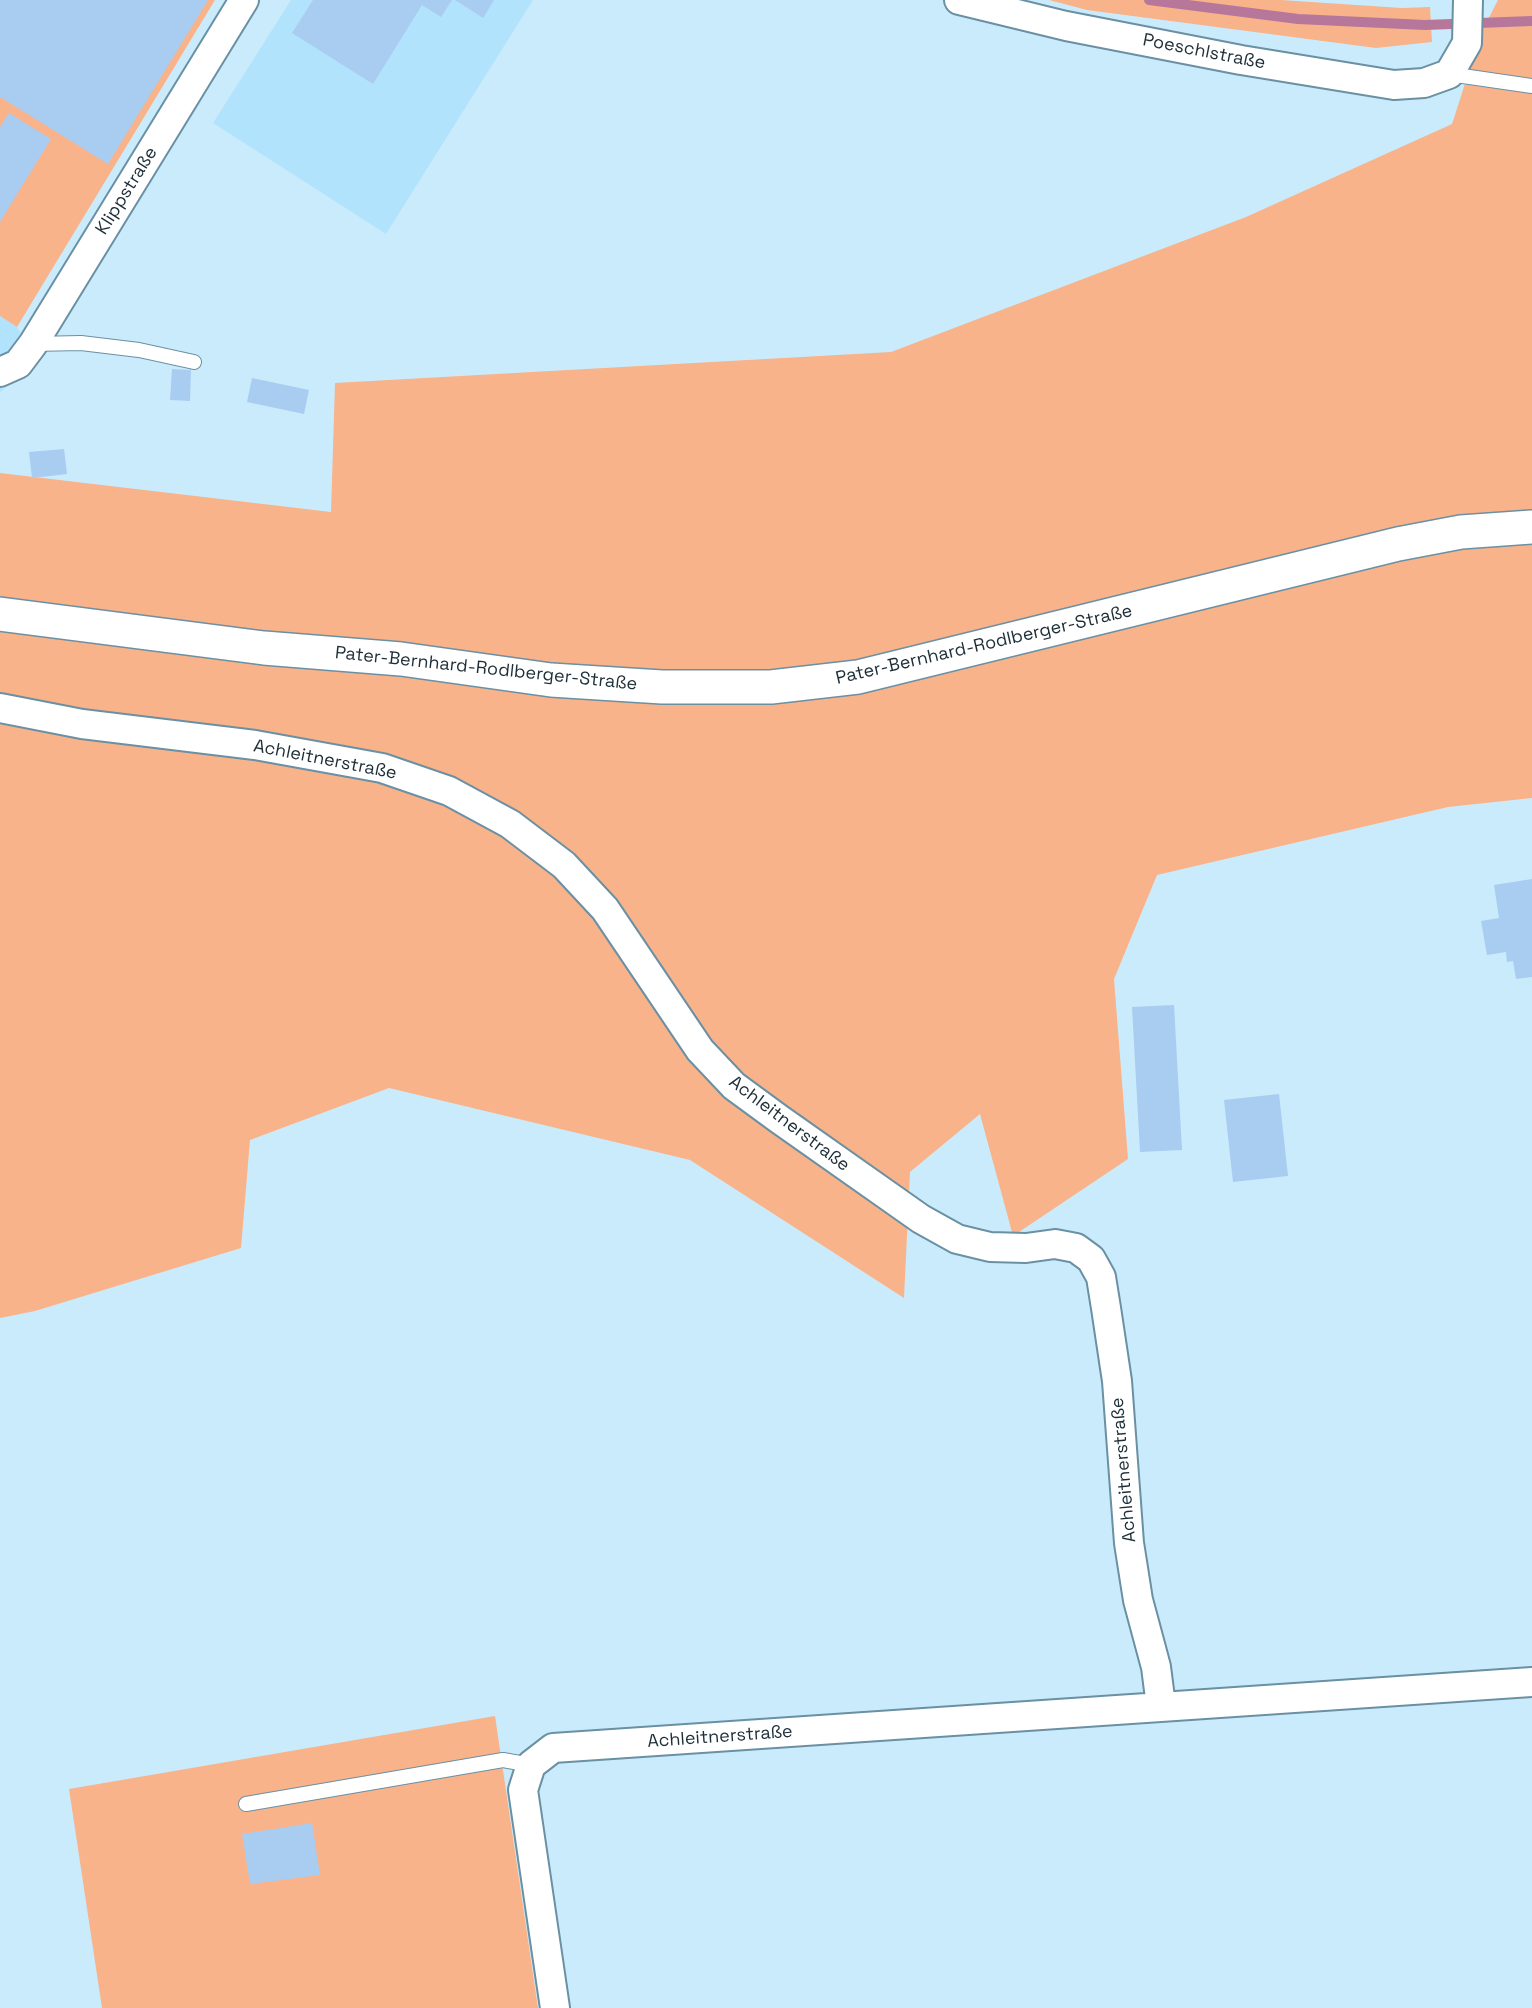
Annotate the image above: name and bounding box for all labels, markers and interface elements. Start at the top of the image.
street label: Poeschlstraße [1141,30,1267,74]
street label: Klippstraße [92,143,162,239]
street label: Pater-Bernhard-Rodlberger-Straße [834,600,1134,690]
street label: Pater-Bernhard-Rodlberger-Straße [334,642,638,696]
street label: Achleitnerstraße [252,736,398,784]
street label: Achleitnerstraße [724,1072,854,1176]
street label: Achleitnerstraße [1107,1397,1141,1543]
street label: Achleitnerstraße [647,1721,793,1753]

